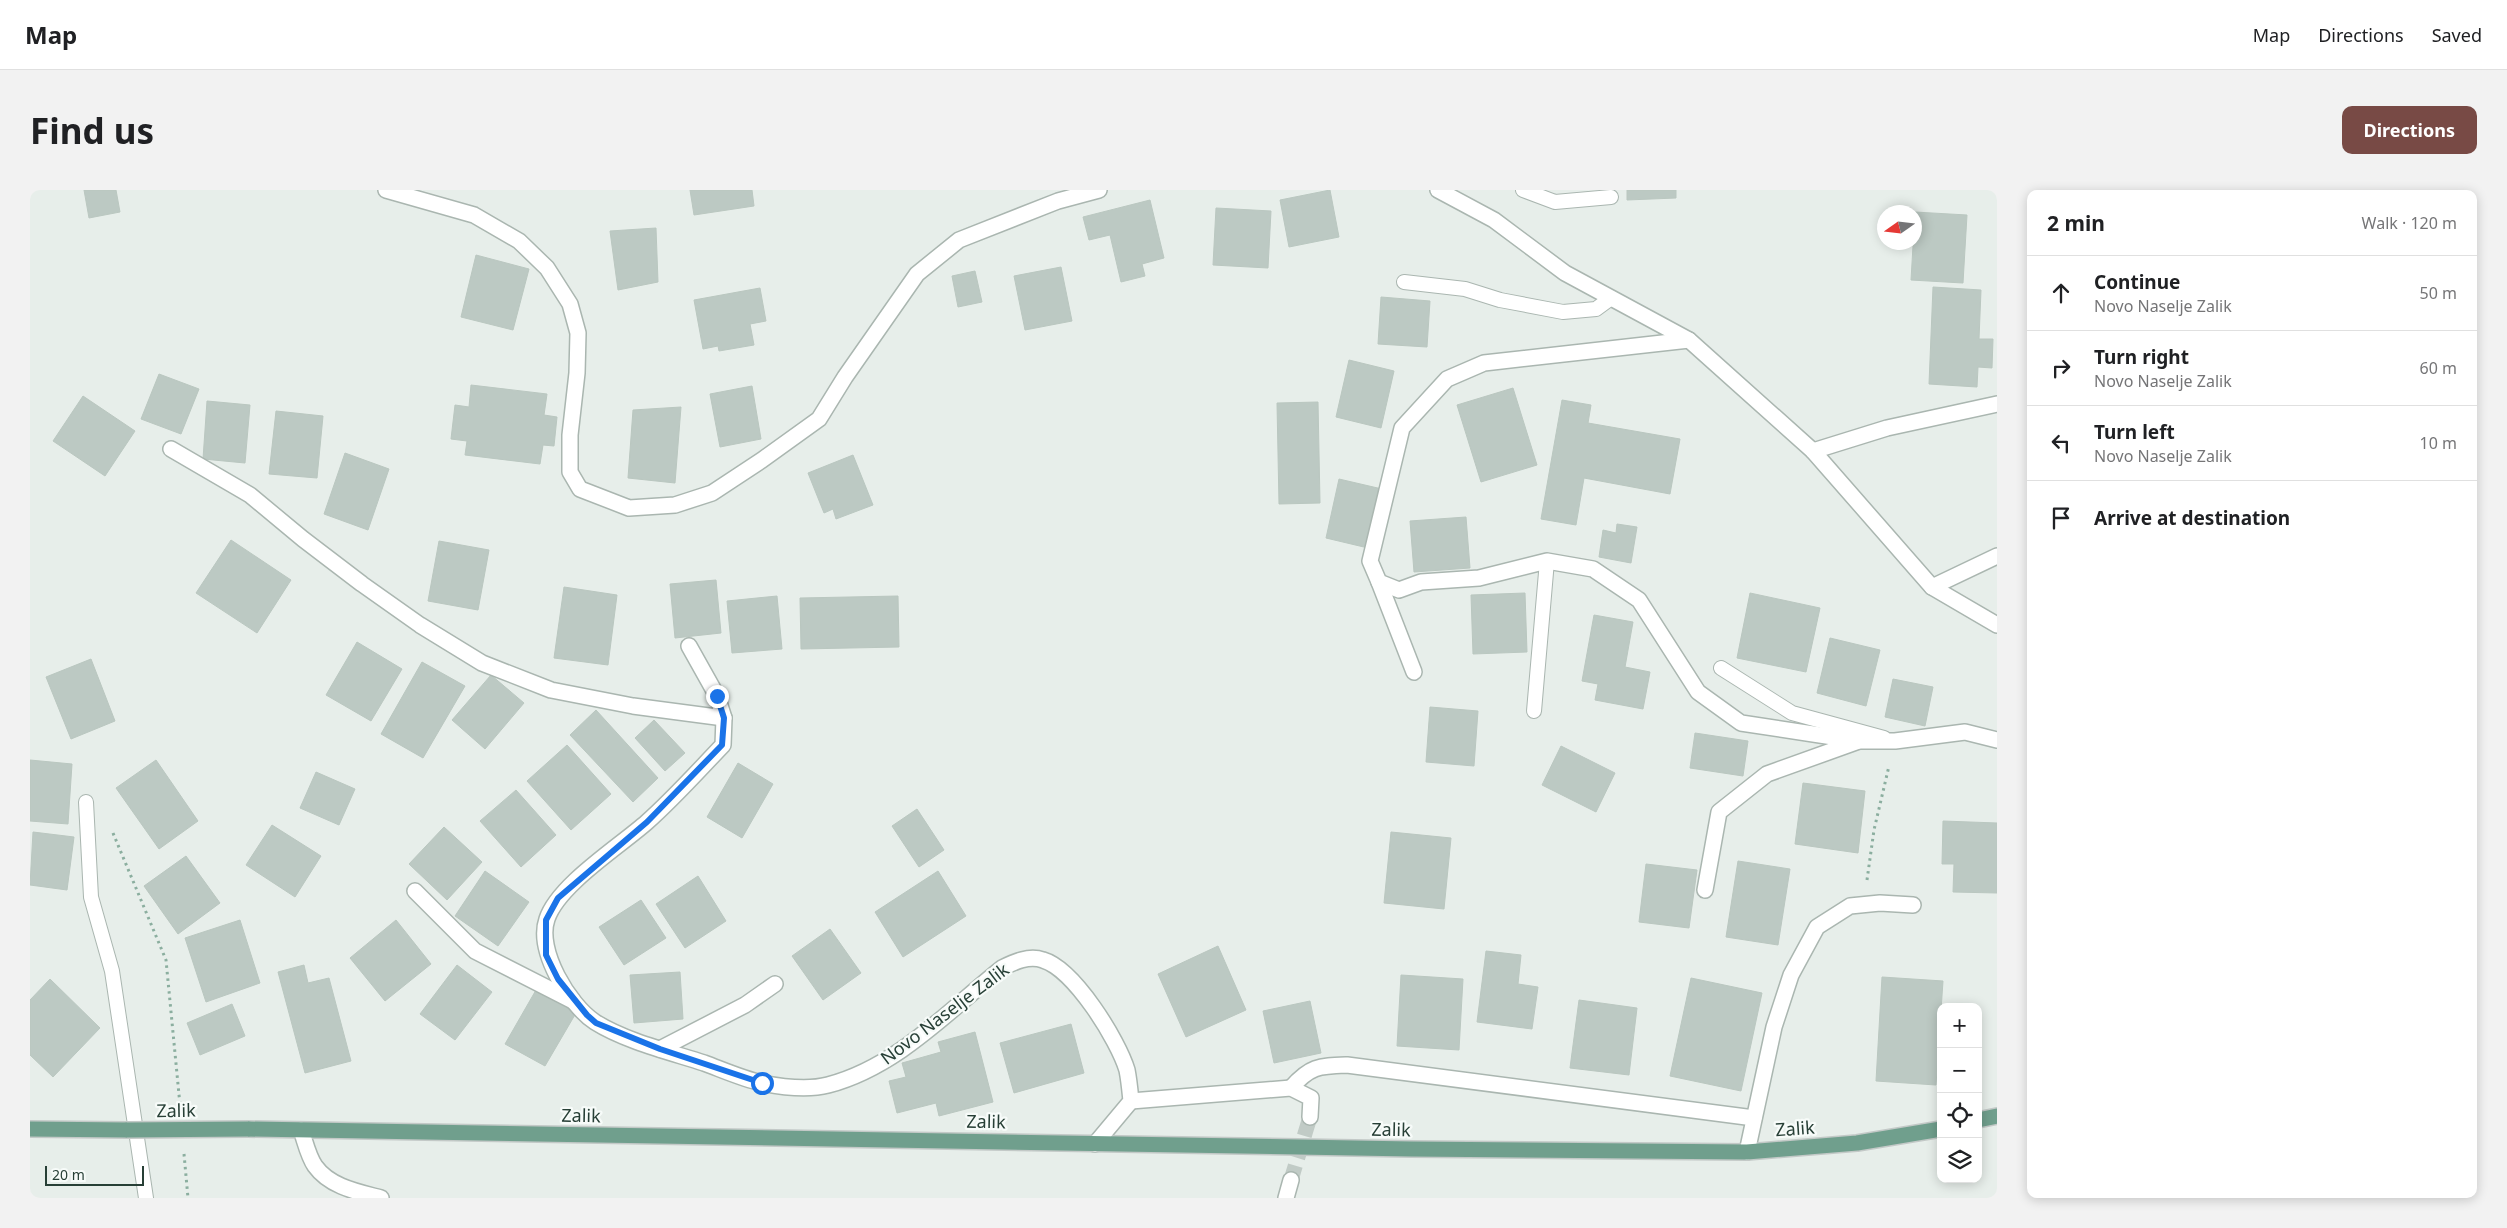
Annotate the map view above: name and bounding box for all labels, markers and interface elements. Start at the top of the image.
text: Map [25,18,77,51]
text: Map [2253,23,2290,47]
text: Directions [2318,23,2404,47]
text: Saved [2432,23,2482,47]
button: Directions [2342,106,2477,154]
text: Find us [30,107,154,154]
north arrow [1877,205,1922,250]
text: 2 min [2047,209,2105,237]
text: Walk · 120 m [2362,212,2457,234]
text: Continue [2094,269,2180,295]
icon: ahead [2047,279,2075,307]
text: 50 m [2420,282,2457,304]
text: Novo Naselje Zalik [2094,295,2232,317]
text: Turn right [2094,344,2189,370]
icon: right [2047,354,2075,382]
text: 60 m [2420,357,2457,379]
text: Novo Naselje Zalik [2094,370,2232,392]
text: Turn left [2094,419,2175,445]
icon: left [2047,429,2075,457]
text: 10 m [2420,432,2457,454]
text: Novo Naselje Zalik [2094,445,2232,467]
icon: arrive [2047,504,2075,532]
text: Arrive at destination [2094,505,2290,531]
route end [706,685,729,708]
street label: Novo Naselje Zalik [875,957,1014,1069]
map controls [1937,1003,1982,1183]
button: + [1937,1003,1982,1048]
button: − [1937,1048,1982,1093]
route start [751,1072,774,1095]
button: locate [1937,1093,1982,1138]
street label: Zalik [156,1098,196,1122]
street label: Zalik [561,1103,601,1127]
street label: Zalik [966,1109,1006,1133]
street label: Zalik [1774,1115,1816,1141]
street label: Zalik [1371,1117,1411,1141]
button: layers [1937,1138,1982,1183]
scale bar [45,1163,144,1186]
text: 20 m [52,1165,85,1184]

